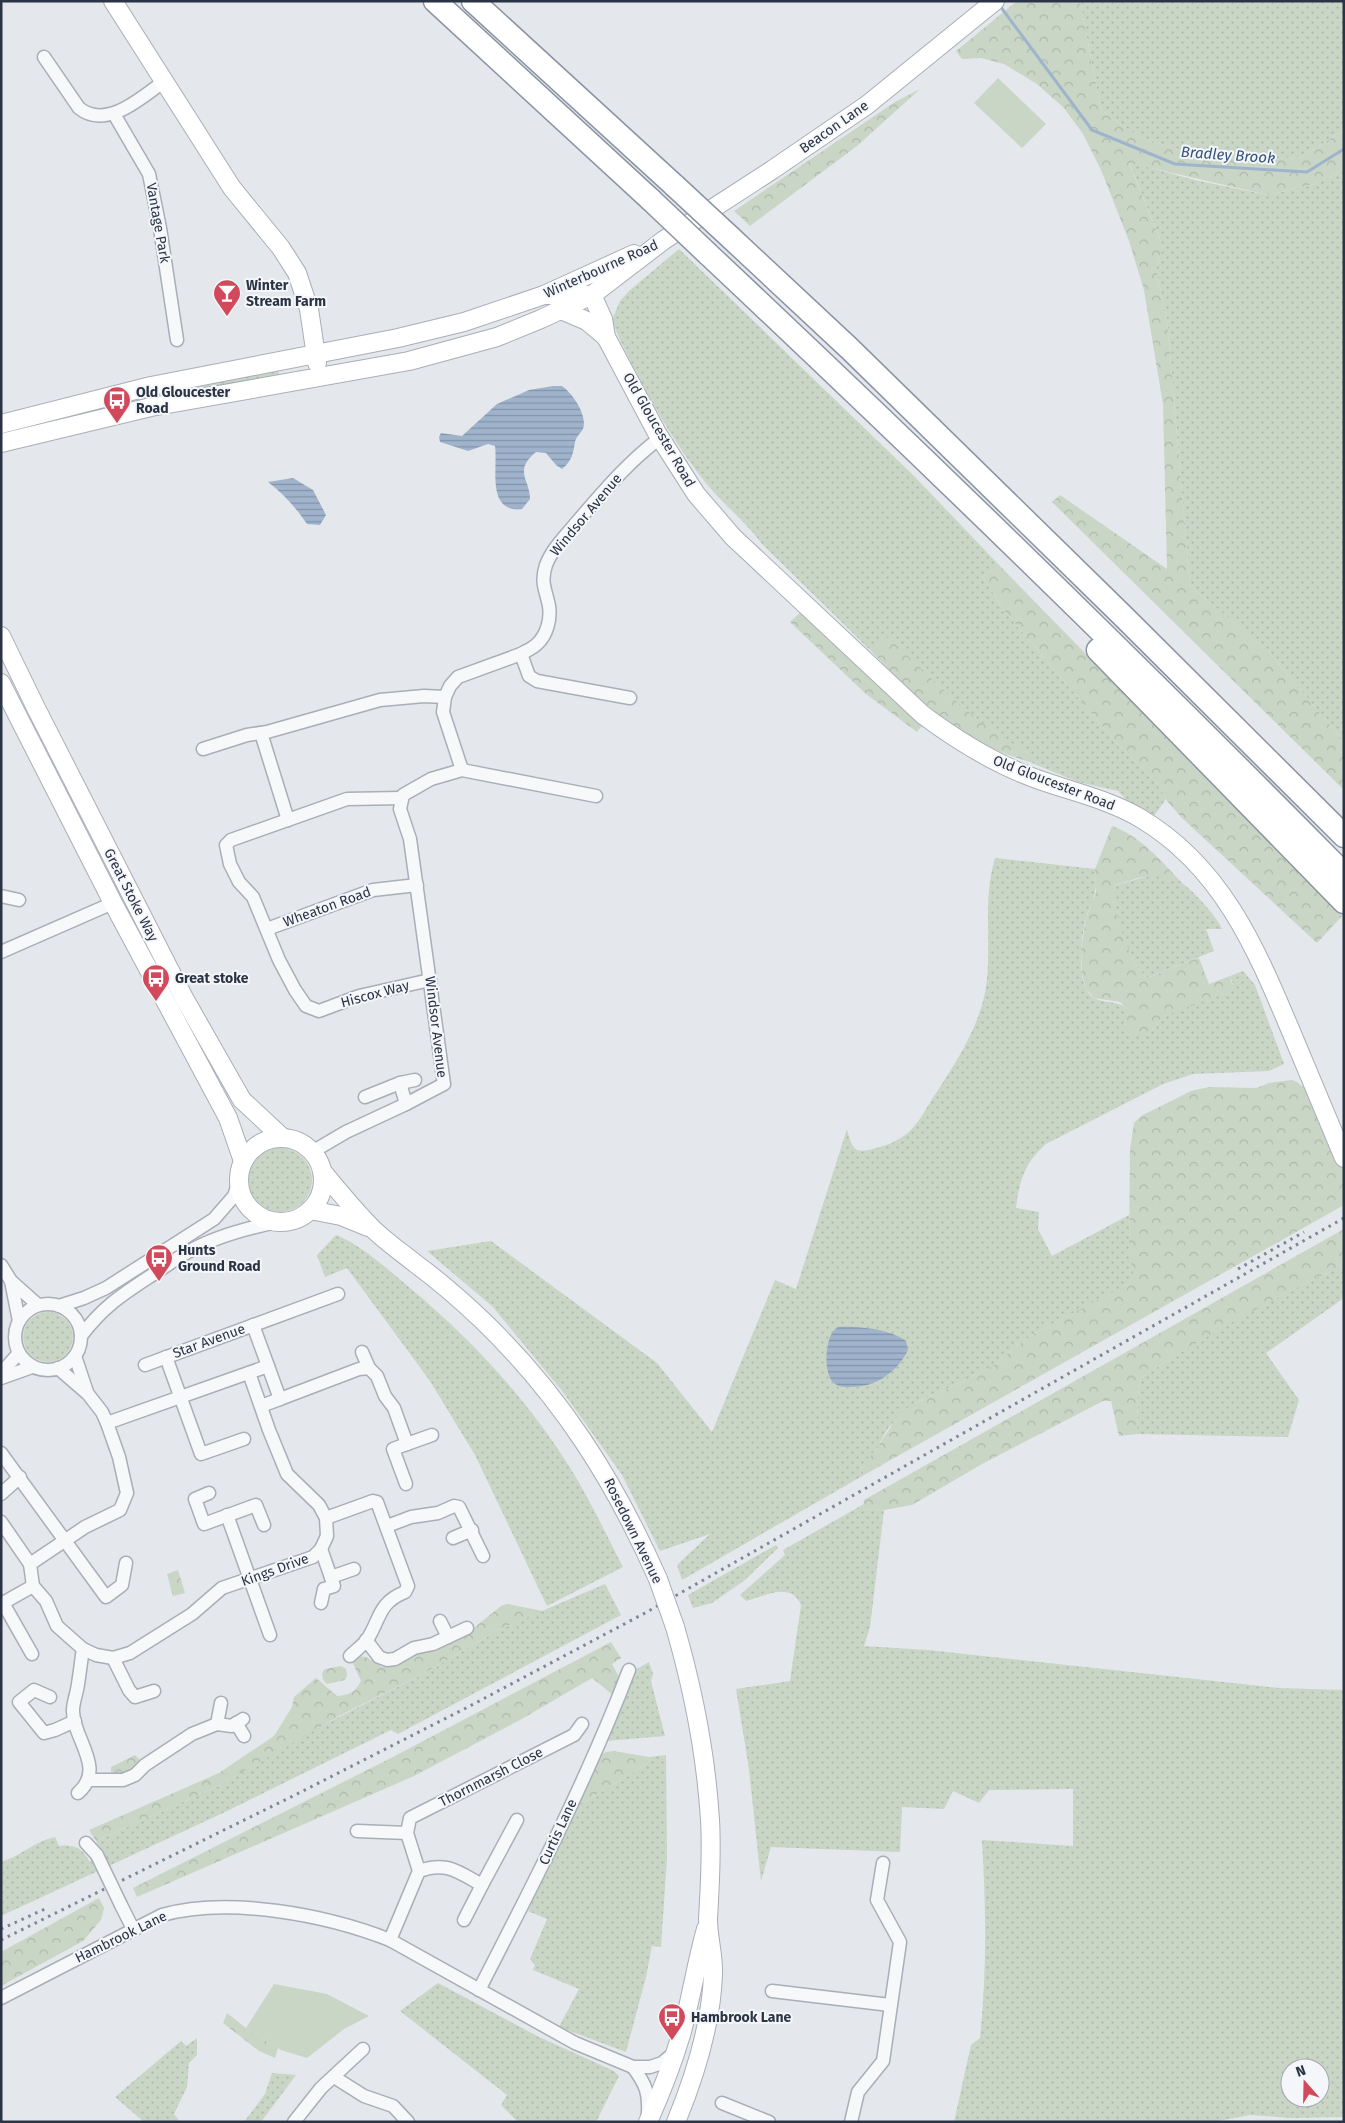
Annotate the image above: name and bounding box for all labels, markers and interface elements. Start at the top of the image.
street label: Beacon Lane [796,97,872,157]
water label: Bradley Brook [1180,143,1276,167]
street label: Vantage Park [143,181,174,265]
street label: Winterbourne Road [541,236,661,302]
place label: Winter Stream Farm [246,277,326,310]
bar icon: Winter Stream Farm [212,278,242,317]
street label: Old Gloucester Road [619,370,699,490]
place label: Old Gloucester Road [136,384,231,417]
bus stop icon: Old Gloucester Road [102,385,132,424]
street label: Windsor Avenue [547,470,625,560]
street label: Old Gloucester Road [991,752,1117,814]
street label: Great Stoke Way [100,846,162,944]
street label: Wheaton Road [281,883,373,931]
bus stop icon: Great stoke [141,963,171,1002]
place label: Great stoke [175,970,249,987]
street label: Windsor Avenue [421,975,451,1079]
street label: Hiscox Way [339,977,411,1011]
place label: Hunts Ground Road [178,1242,261,1275]
bus stop icon: Hunts Ground Road [144,1243,174,1282]
street label: Star Avenue [170,1320,248,1362]
street label: Rosedown Avenue [600,1475,666,1587]
street label: Kings Drive [239,1550,311,1590]
street label: Thornmarsh Close [436,1743,546,1811]
street label: Curtis Lane [535,1796,581,1868]
street label: Hambrook Lane [72,1907,170,1967]
bus stop icon: Hambrook Lane [657,2002,687,2041]
place label: Hambrook Lane [691,2009,792,2026]
north arrow [1280,2058,1330,2108]
text: N [1293,2062,1308,2081]

